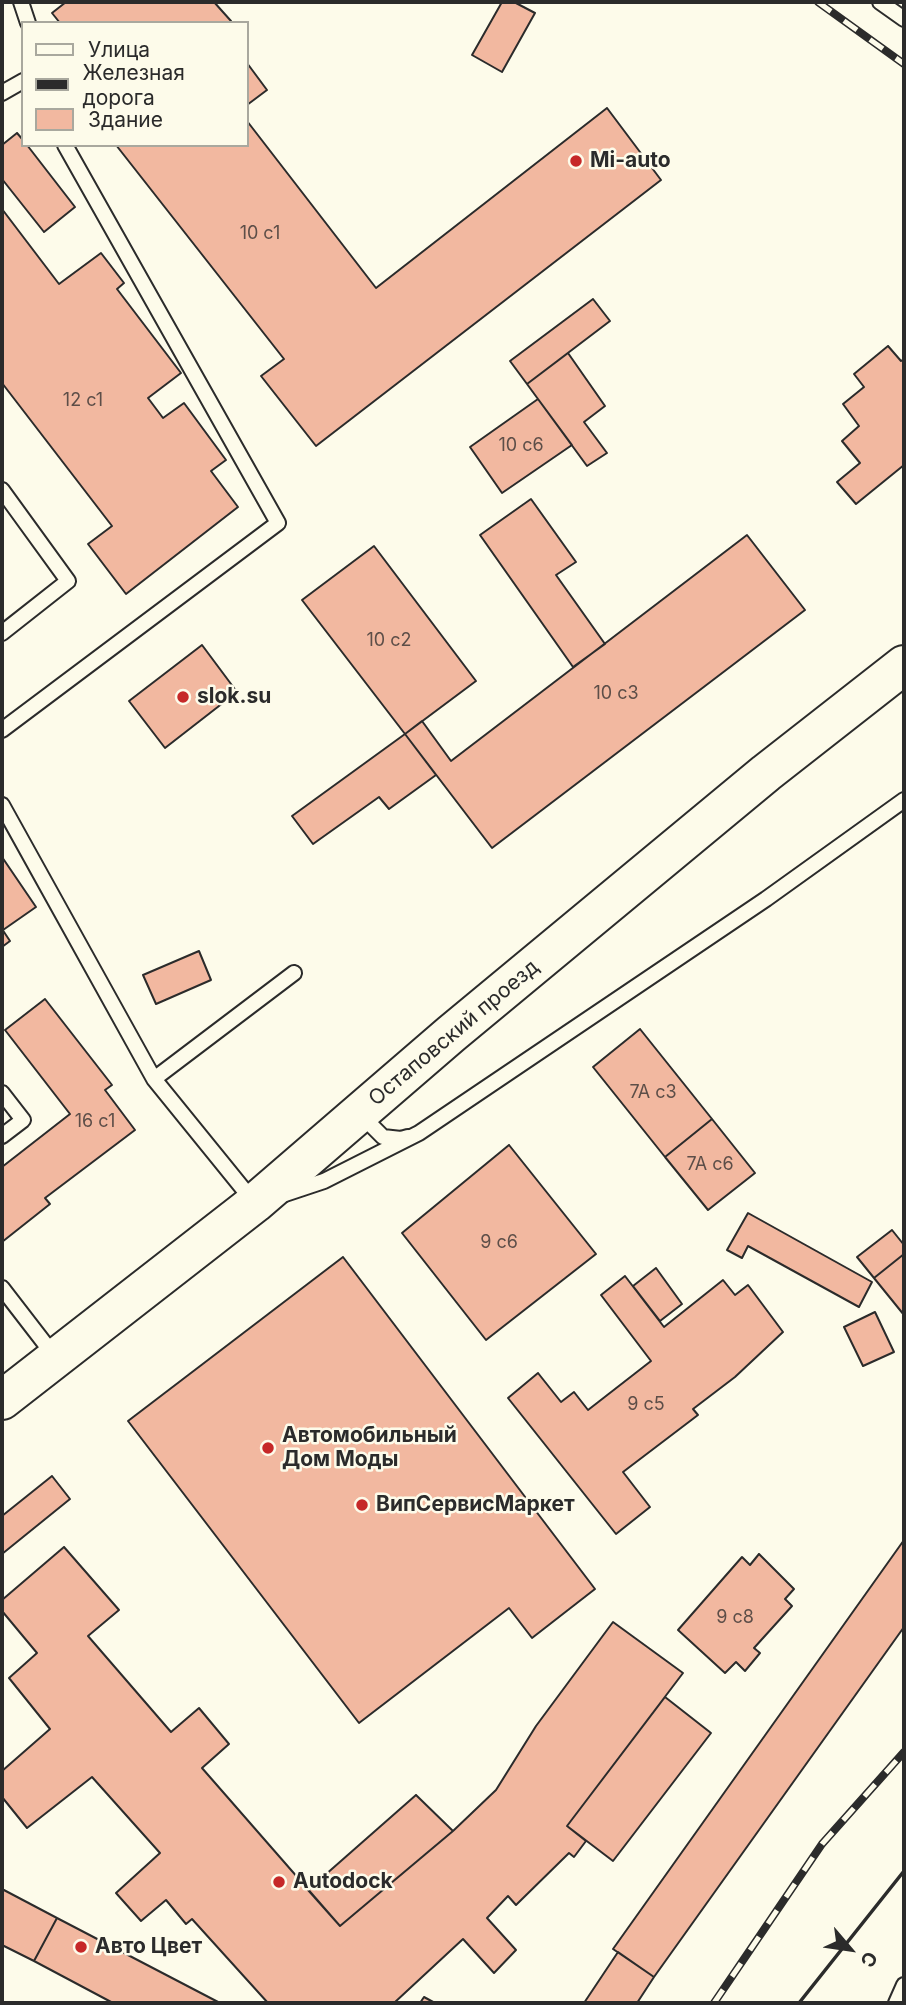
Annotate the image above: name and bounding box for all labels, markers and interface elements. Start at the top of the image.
legend [21,21,248,147]
text: Улица [88,37,150,62]
text: Железная дорога [83,60,185,110]
text: Здание [88,107,163,132]
place label: Mi-auto [590,148,671,174]
marker: Mi-auto [568,153,584,169]
house number: 10 с1 [240,223,280,245]
house number: 12 с1 [63,390,103,412]
house number: 10 с6 [498,435,544,457]
house number: 10 с2 [366,630,412,652]
house number: 10 с3 [593,683,639,705]
place label: slok.su [197,684,271,710]
marker: slok.su [175,689,191,705]
street label: Остаповский проезд [364,955,544,1111]
house number: 7А с3 [629,1082,677,1104]
house number: 16 с1 [75,1111,115,1133]
house number: 7А с6 [686,1154,734,1176]
house number: 9 с6 [480,1232,518,1254]
house number: 9 с5 [627,1394,665,1416]
place label: Автомобильный Дом Моды [282,1423,457,1473]
marker: Автомобильный Дом Моды [260,1440,276,1456]
place label: ВипСервисМаркет [376,1492,575,1518]
marker: ВипСервисМаркет [354,1497,370,1513]
house number: 9 с8 [716,1607,754,1629]
place label: Autodock [293,1869,393,1895]
marker: Autodock [271,1874,287,1890]
north arrow [815,1914,885,1984]
place label: Авто Цвет [95,1934,202,1960]
marker: Авто Цвет [73,1939,89,1955]
text: С [855,1948,882,1971]

